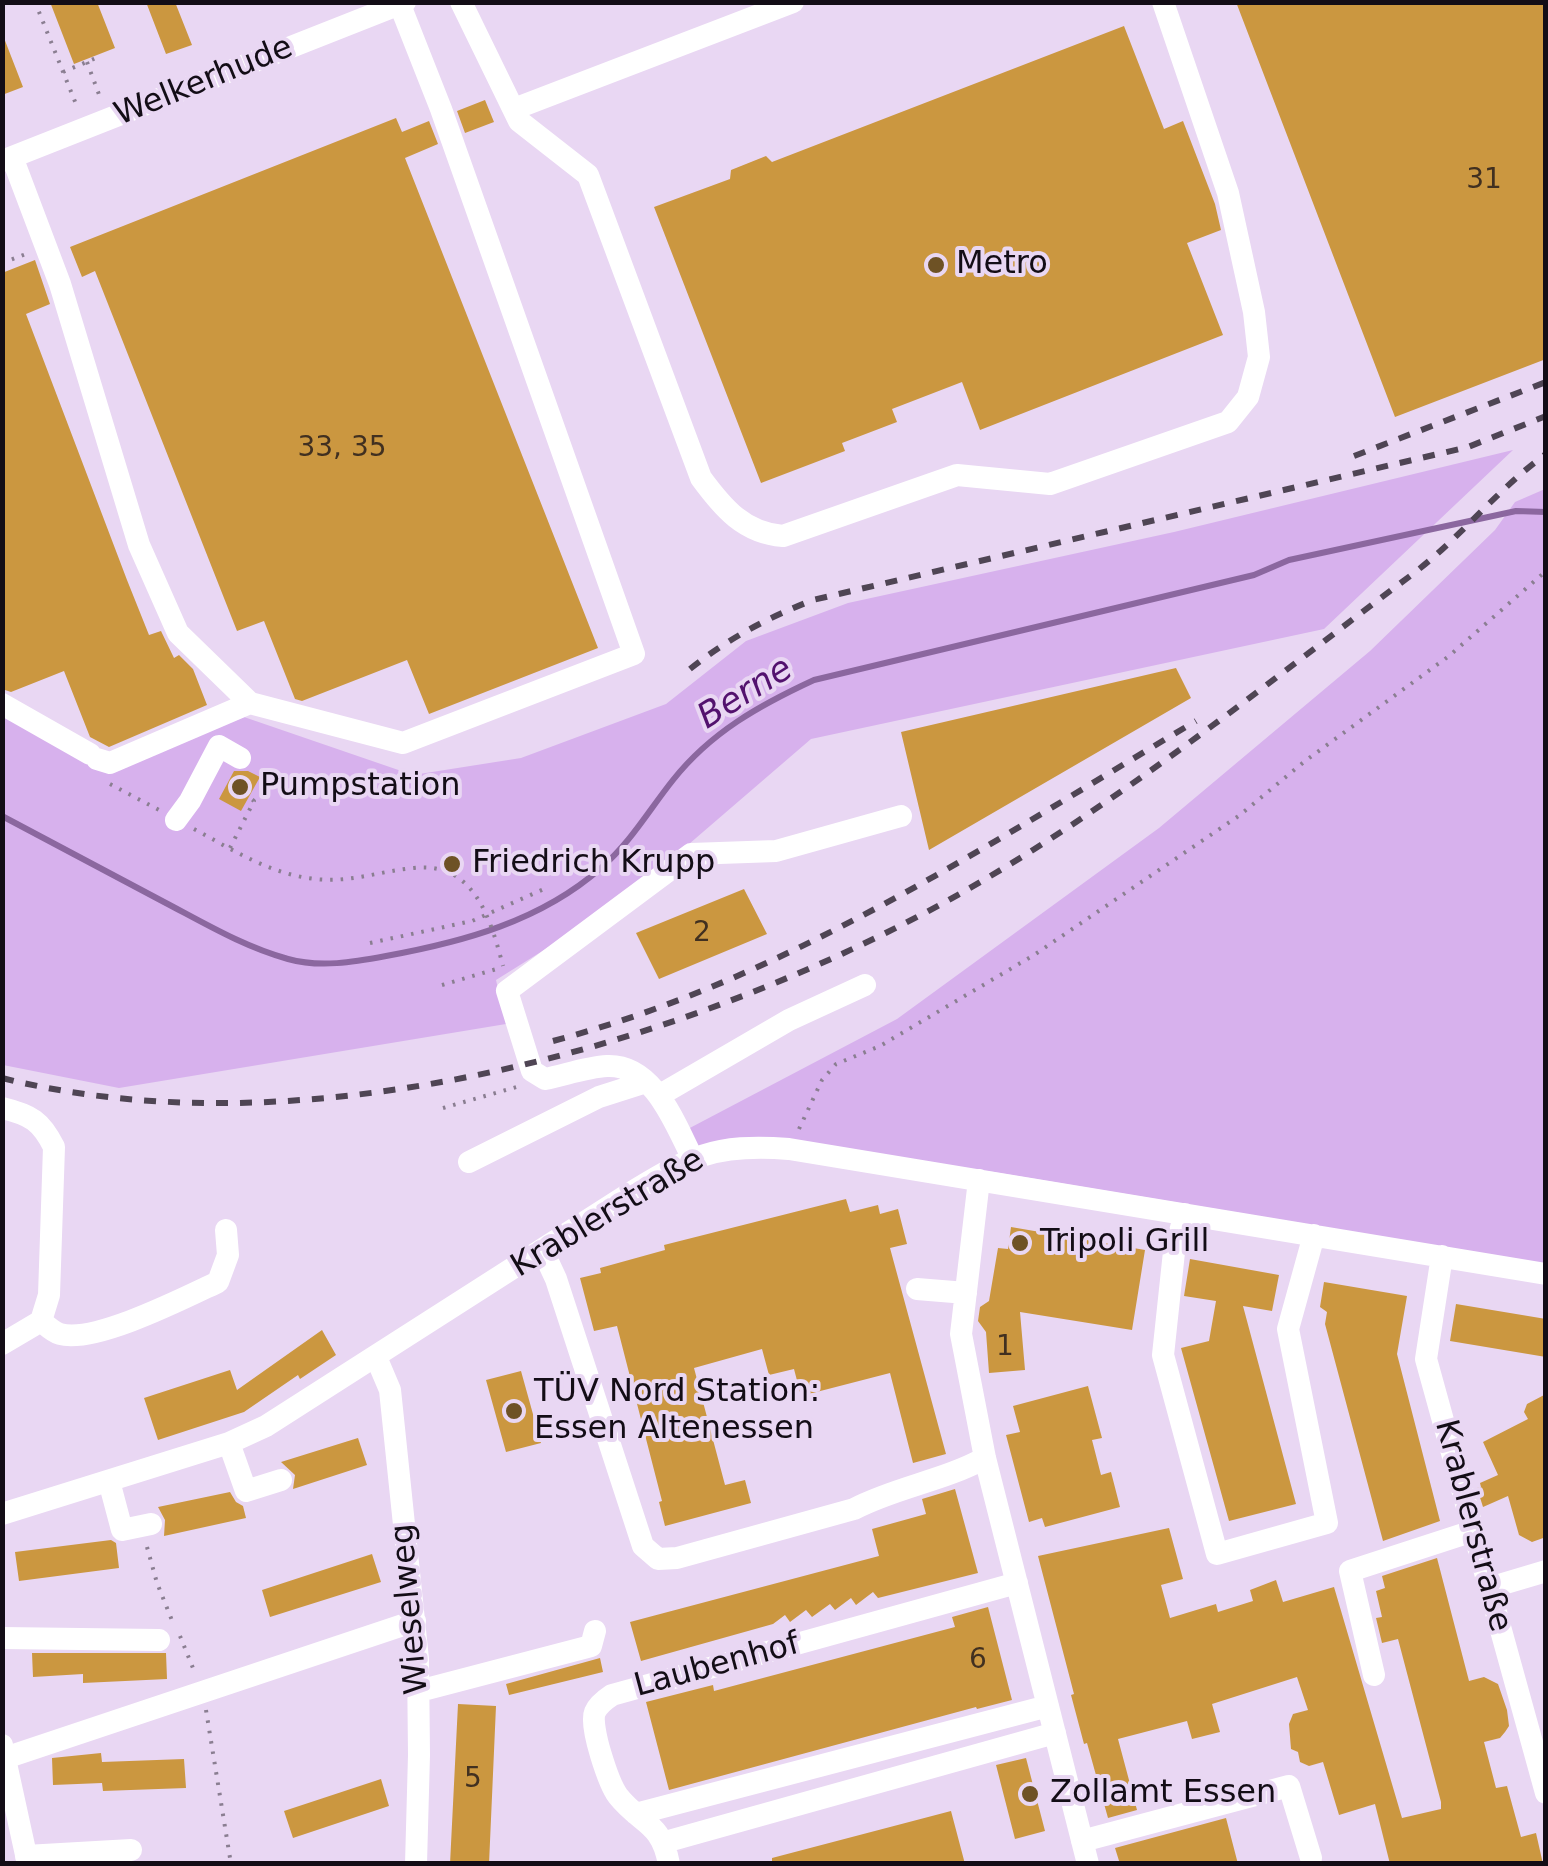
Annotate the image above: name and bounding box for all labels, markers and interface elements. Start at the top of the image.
street label: Welkerhude [109,29,299,135]
house number: 31 [1466,164,1502,198]
place label: Metro [956,246,1048,284]
marker: Metro [925,254,947,276]
house number: 33, 35 [297,432,387,466]
water label: Berne [691,649,801,739]
place label: Pumpstation [260,768,461,806]
marker: Pumpstation [229,776,251,798]
place label: Friedrich Krupp [472,845,715,883]
marker: Friedrich Krupp [441,853,463,875]
house number: 2 [693,917,711,951]
street label: Krablerstraße [505,1141,711,1287]
place label: Tripoli Grill [1040,1224,1209,1262]
marker: Tripoli Grill [1009,1232,1031,1254]
house number: 1 [996,1331,1014,1365]
place label: TÜV Nord Station: Essen Altenessen [534,1374,820,1449]
marker: TÜV Nord Station: Essen Altenessen [503,1400,525,1422]
street label: Krablerstraße [1425,1416,1519,1636]
street label: Wieselweg [384,1522,438,1696]
street label: Laubenhof [630,1626,804,1706]
house number: 6 [969,1644,987,1678]
house number: 5 [464,1763,482,1797]
place label: Zollamt Essen [1050,1775,1276,1813]
marker: Zollamt Essen [1019,1783,1041,1805]

